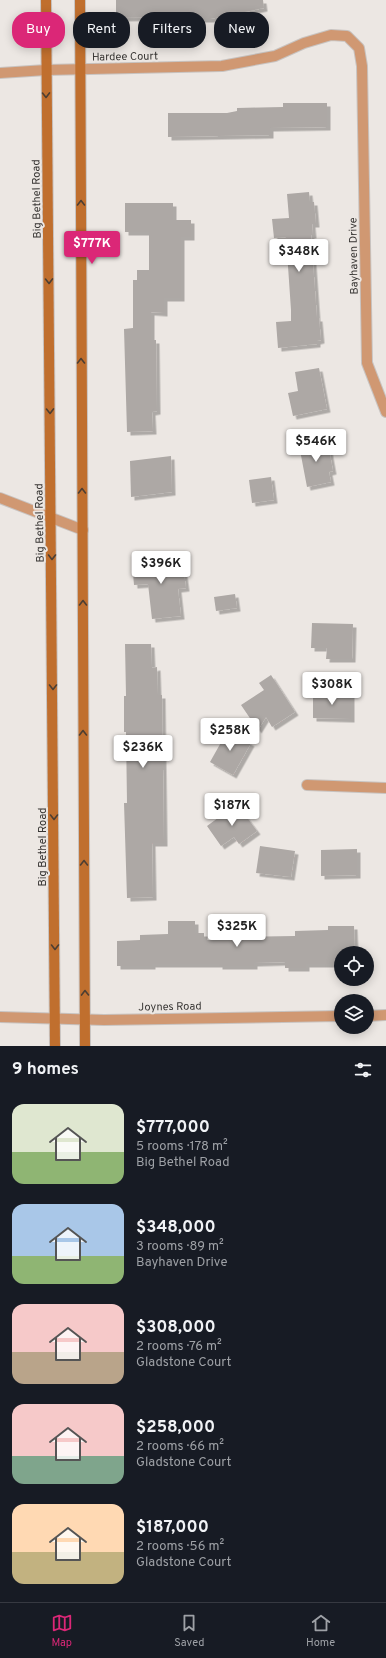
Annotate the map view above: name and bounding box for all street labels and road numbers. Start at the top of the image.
street label: Hardee Court [92,49,158,65]
street label: Big Bethel Road [29,159,45,239]
street label: Bayhaven Drive [346,217,362,295]
street label: Big Bethel Road [32,483,48,563]
street label: Big Bethel Road [36,807,50,887]
street label: Joynes Road [138,999,202,1015]

